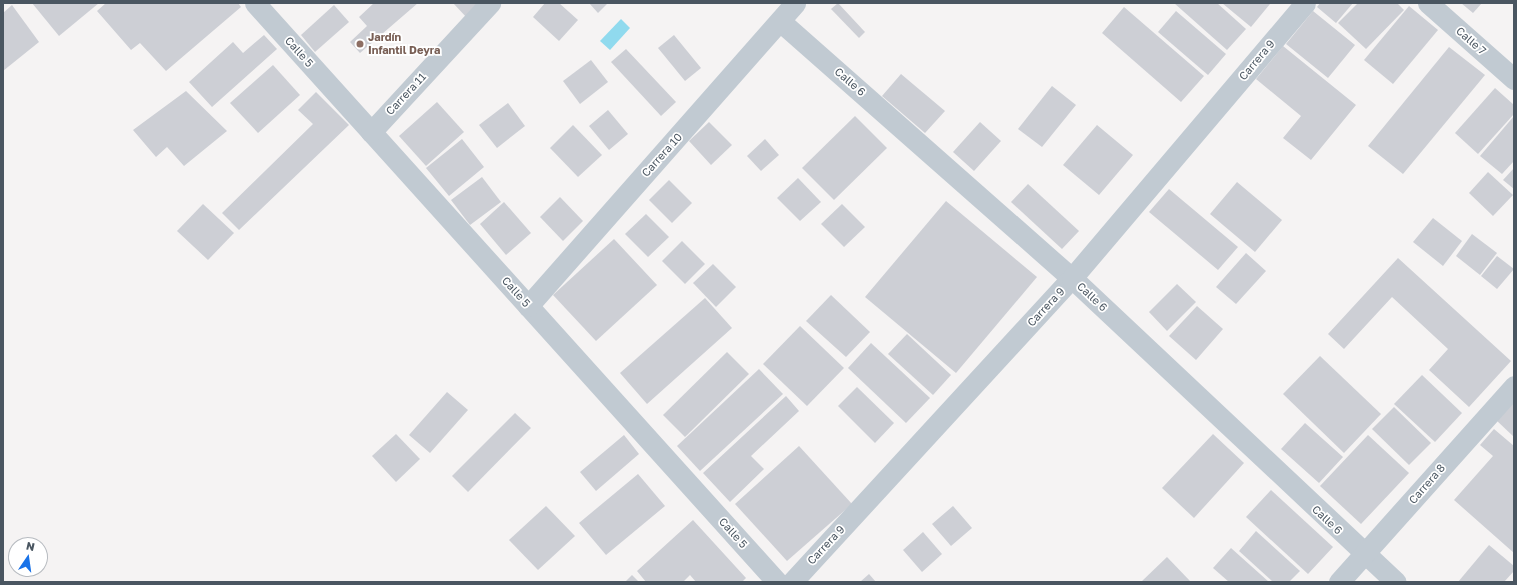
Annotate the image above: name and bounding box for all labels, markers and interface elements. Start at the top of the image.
street label: Calle 7 [1453,24,1489,58]
place label: Jardín Infantil Deyra [368,31,440,57]
street label: Calle 5 [282,34,316,70]
street label: Carrera 9 [1236,37,1278,83]
marker: Jardín Infantil Deyra [355,39,365,49]
street label: Calle 6 [832,65,868,99]
street label: Carrera 11 [383,70,429,118]
street label: Carrera 10 [639,131,685,179]
street label: Calle 5 [499,274,533,310]
street label: Calle 6 [1074,280,1110,314]
street label: Carrera 9 [1025,285,1067,329]
street label: Carrera 8 [1406,461,1448,507]
street label: Calle 6 [1309,503,1345,537]
street label: Calle 5 [716,515,750,551]
street label: Carrera 9 [805,523,847,567]
north arrow [8,537,48,577]
text: N [25,539,36,553]

